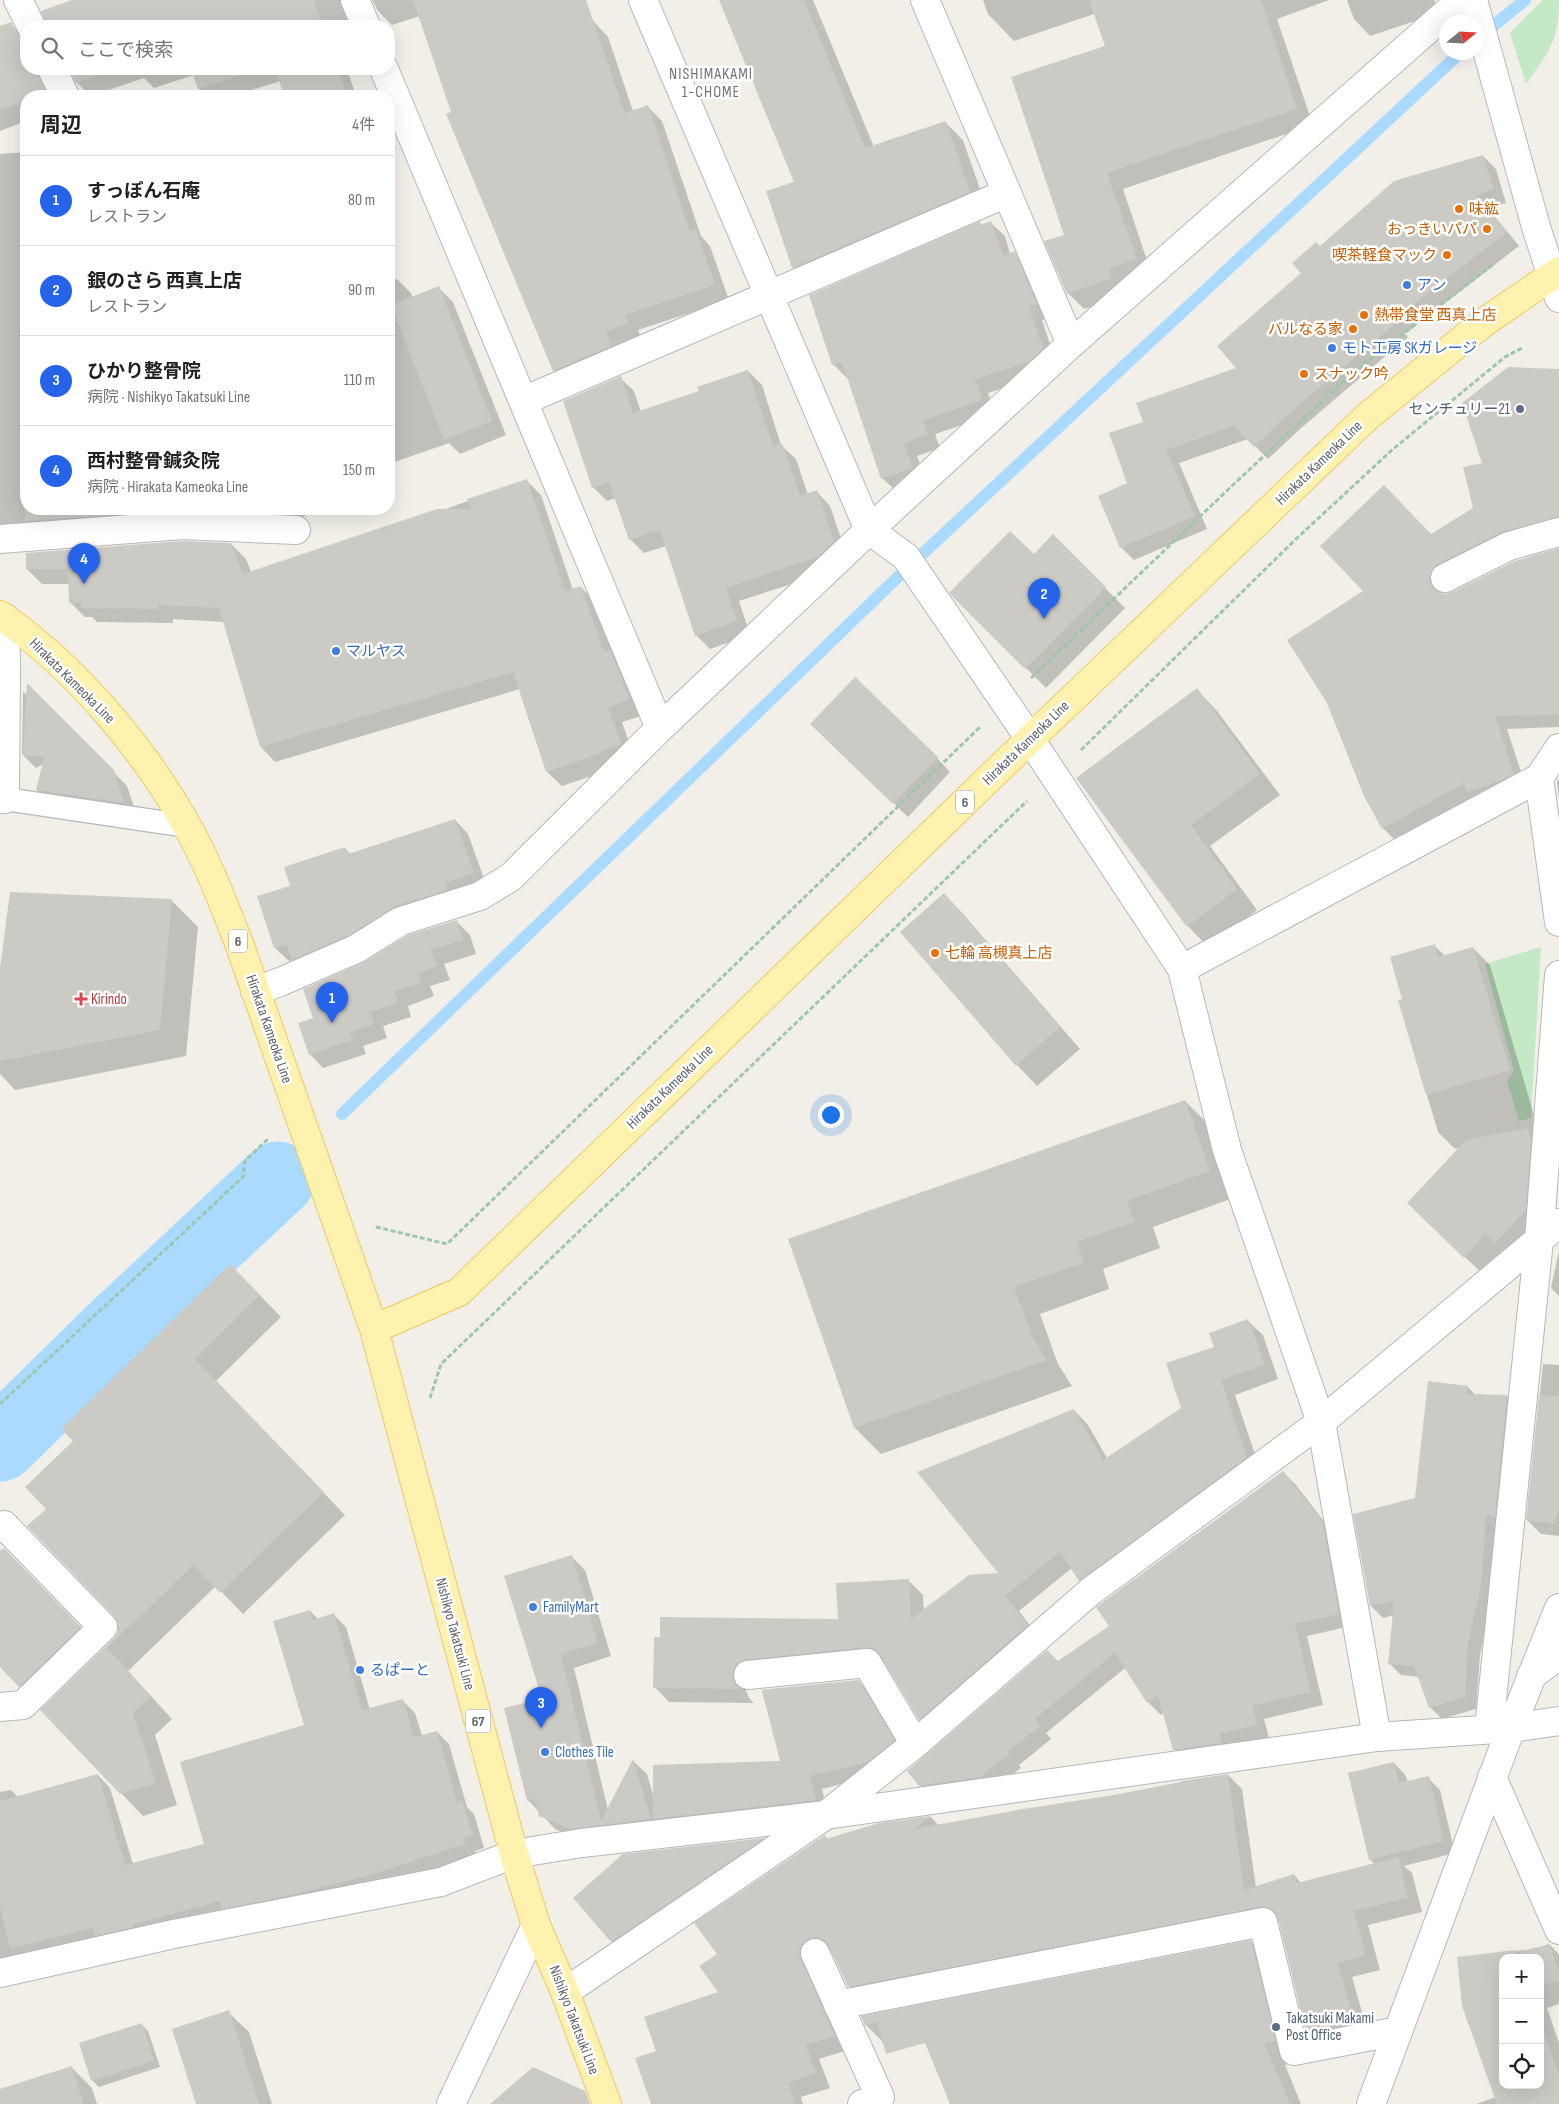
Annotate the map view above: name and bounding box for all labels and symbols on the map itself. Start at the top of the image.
north arrow [1439,15,1484,60]
district label: NISHIMAKAMI 1-CHOME [669,65,753,102]
place label: 味紘 [1469,200,1499,219]
marker: 味紘 [1453,203,1465,215]
place label: おっきいパパ [1387,220,1477,239]
marker: おっきいパパ [1481,223,1493,235]
place label: 喫茶軽食マック [1332,246,1437,265]
marker: 喫茶軽食マック [1441,249,1453,261]
place label: アン [1417,276,1446,295]
marker: アン [1401,279,1413,291]
place label: 熱帯食堂 西真上店 [1374,306,1496,325]
marker: 熱帯食堂 西真上店 [1358,309,1370,321]
place label: バルなる家 [1268,320,1343,339]
marker: バルなる家 [1347,323,1359,335]
place label: モト工房 SKガレージ [1342,339,1477,358]
marker: モト工房 SKガレージ [1326,342,1338,354]
place label: スナック吟 [1314,365,1389,384]
marker: スナック吟 [1298,368,1310,380]
place label: センチュリー21 [1409,400,1511,419]
marker: センチュリー21 [1514,403,1526,415]
street label: Hirakata Kameoka Line [1272,417,1366,509]
pin: 4 [68,543,100,584]
pin: 2 [1028,578,1060,619]
street label: Hirakata Kameoka Line [25,634,119,728]
place label: マルヤス [346,642,406,661]
marker: マルヤス [330,645,342,657]
street label: Hirakata Kameoka Line [979,697,1073,789]
road number: 6 [956,790,974,814]
road number: 6 [229,929,247,952]
place label: 七輪 高槻真上店 [945,944,1052,963]
marker: 七輪 高槻真上店 [929,947,941,959]
street label: Hirakata Kameoka Line [242,972,296,1086]
pin: 1 [316,982,348,1023]
place label: Kirindo [91,990,127,1009]
marker: Kirindo [75,993,87,1005]
street label: Hirakata Kameoka Line [623,1041,717,1133]
your location [818,1102,844,1128]
street label: Nishikyo Takatsuki Line [431,1576,479,1692]
place label: FamilyMart [543,1598,599,1617]
marker: FamilyMart [527,1601,539,1613]
place label: るぱーと [370,1661,430,1680]
marker: るぱーと [354,1664,366,1676]
pin: 3 [525,1687,557,1728]
road number: 67 [466,1710,490,1732]
place label: Clothes Tile [555,1743,614,1762]
marker: Clothes Tile [539,1746,551,1758]
street label: Nishikyo Takatsuki Line [544,1963,604,2077]
place label: Takatsuki Makami Post Office [1286,2009,1374,2045]
marker: Takatsuki Makami Post Office [1270,2021,1282,2033]

